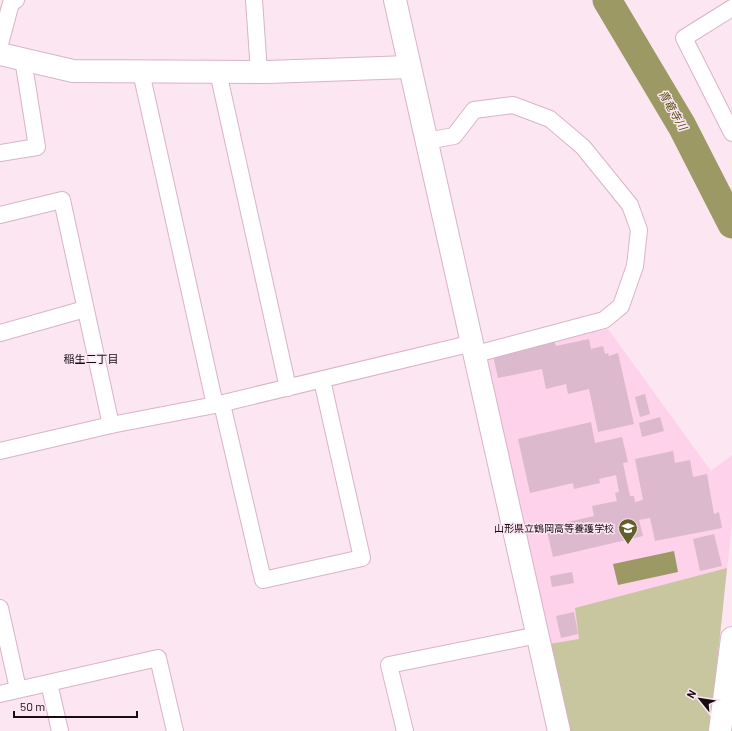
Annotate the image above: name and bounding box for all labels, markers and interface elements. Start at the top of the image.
water label: 青竜寺川 [657,87,691,133]
district label: 稲生二丁目 [64,352,119,365]
school or university icon: 山形県立鶴岡高等養護学校 [617,517,639,545]
place label: 山形県立鶴岡高等養護学校 [494,522,614,534]
north arrow [680,679,720,719]
text: N [683,687,698,700]
scale bar [14,693,137,719]
text: 50 m [20,699,45,713]

